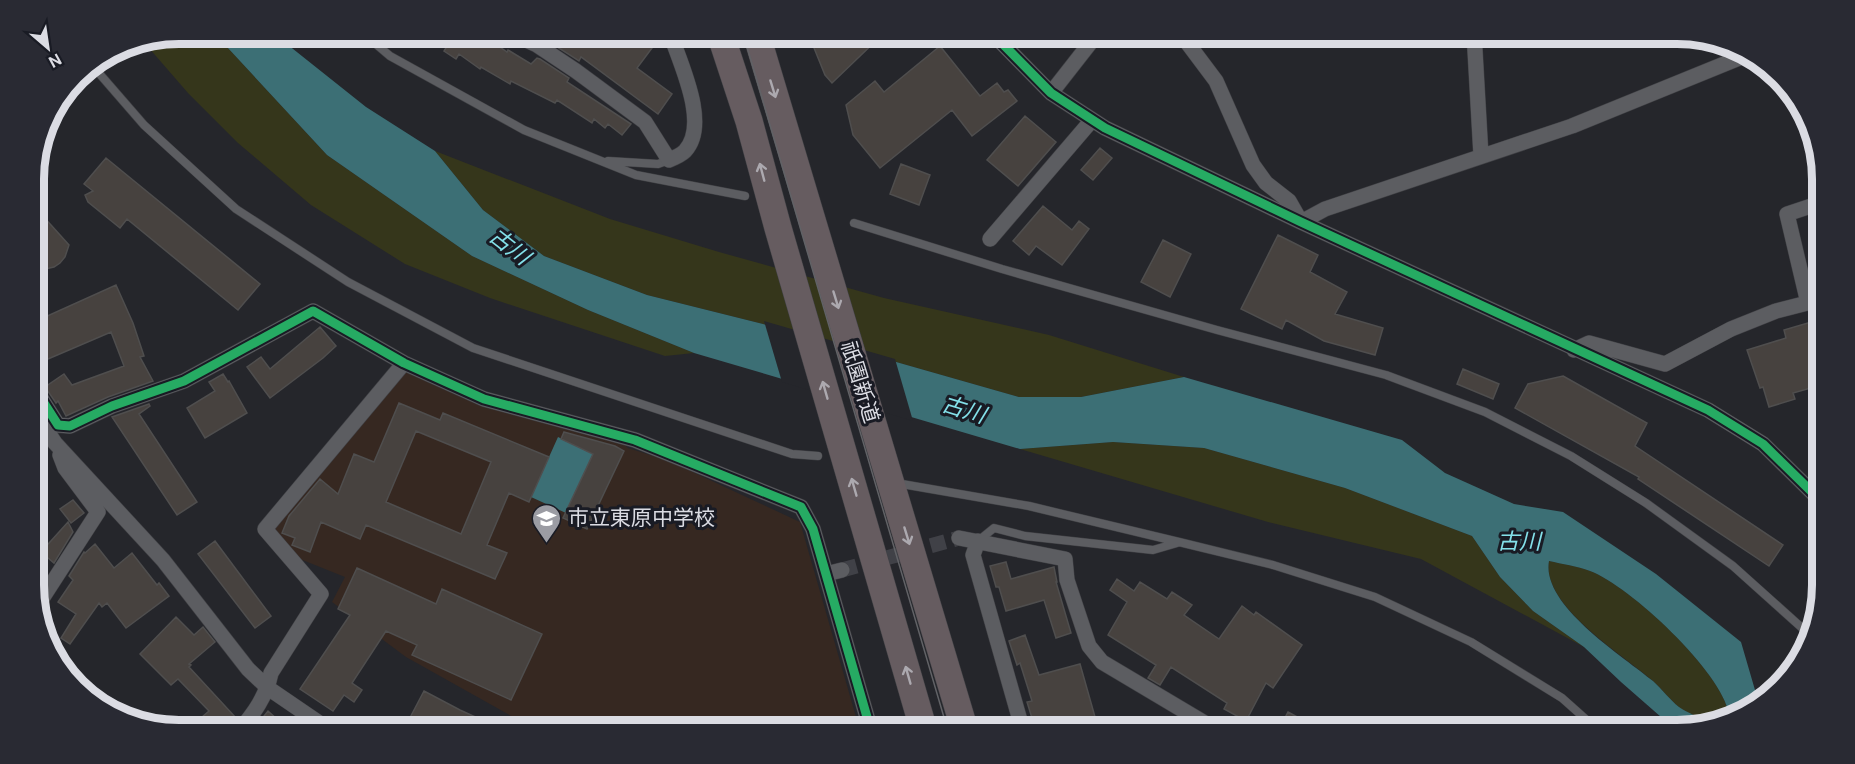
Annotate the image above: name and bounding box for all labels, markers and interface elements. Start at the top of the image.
north arrow [18,18,78,78]
text: N [45,49,65,73]
one-way arrow [768,79,779,98]
one-way arrow [756,163,767,182]
water label: 古川 [483,221,538,273]
one-way arrow [831,290,842,309]
street label: 祇園新道 [834,338,886,426]
one-way arrow [819,381,830,400]
water label: 古川 [939,389,991,430]
one-way arrow [848,478,859,497]
school or university icon: 市立東原中学校 [531,502,563,544]
place label: 市立東原中学校 [568,504,715,532]
one-way arrow [902,526,913,545]
water label: 古川 [1497,527,1543,556]
one-way arrow [902,666,913,685]

